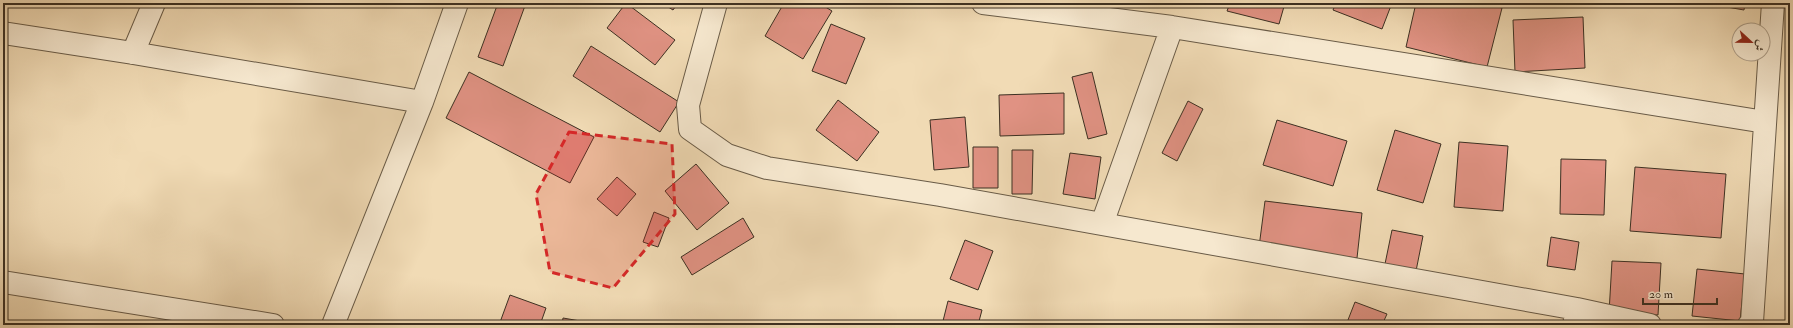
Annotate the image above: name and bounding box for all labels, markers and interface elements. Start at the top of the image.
north arrow [1731,22,1771,62]
text: ش [1752,38,1768,53]
scale bar [1643,280,1717,306]
text: 20 m [1649,287,1674,302]

